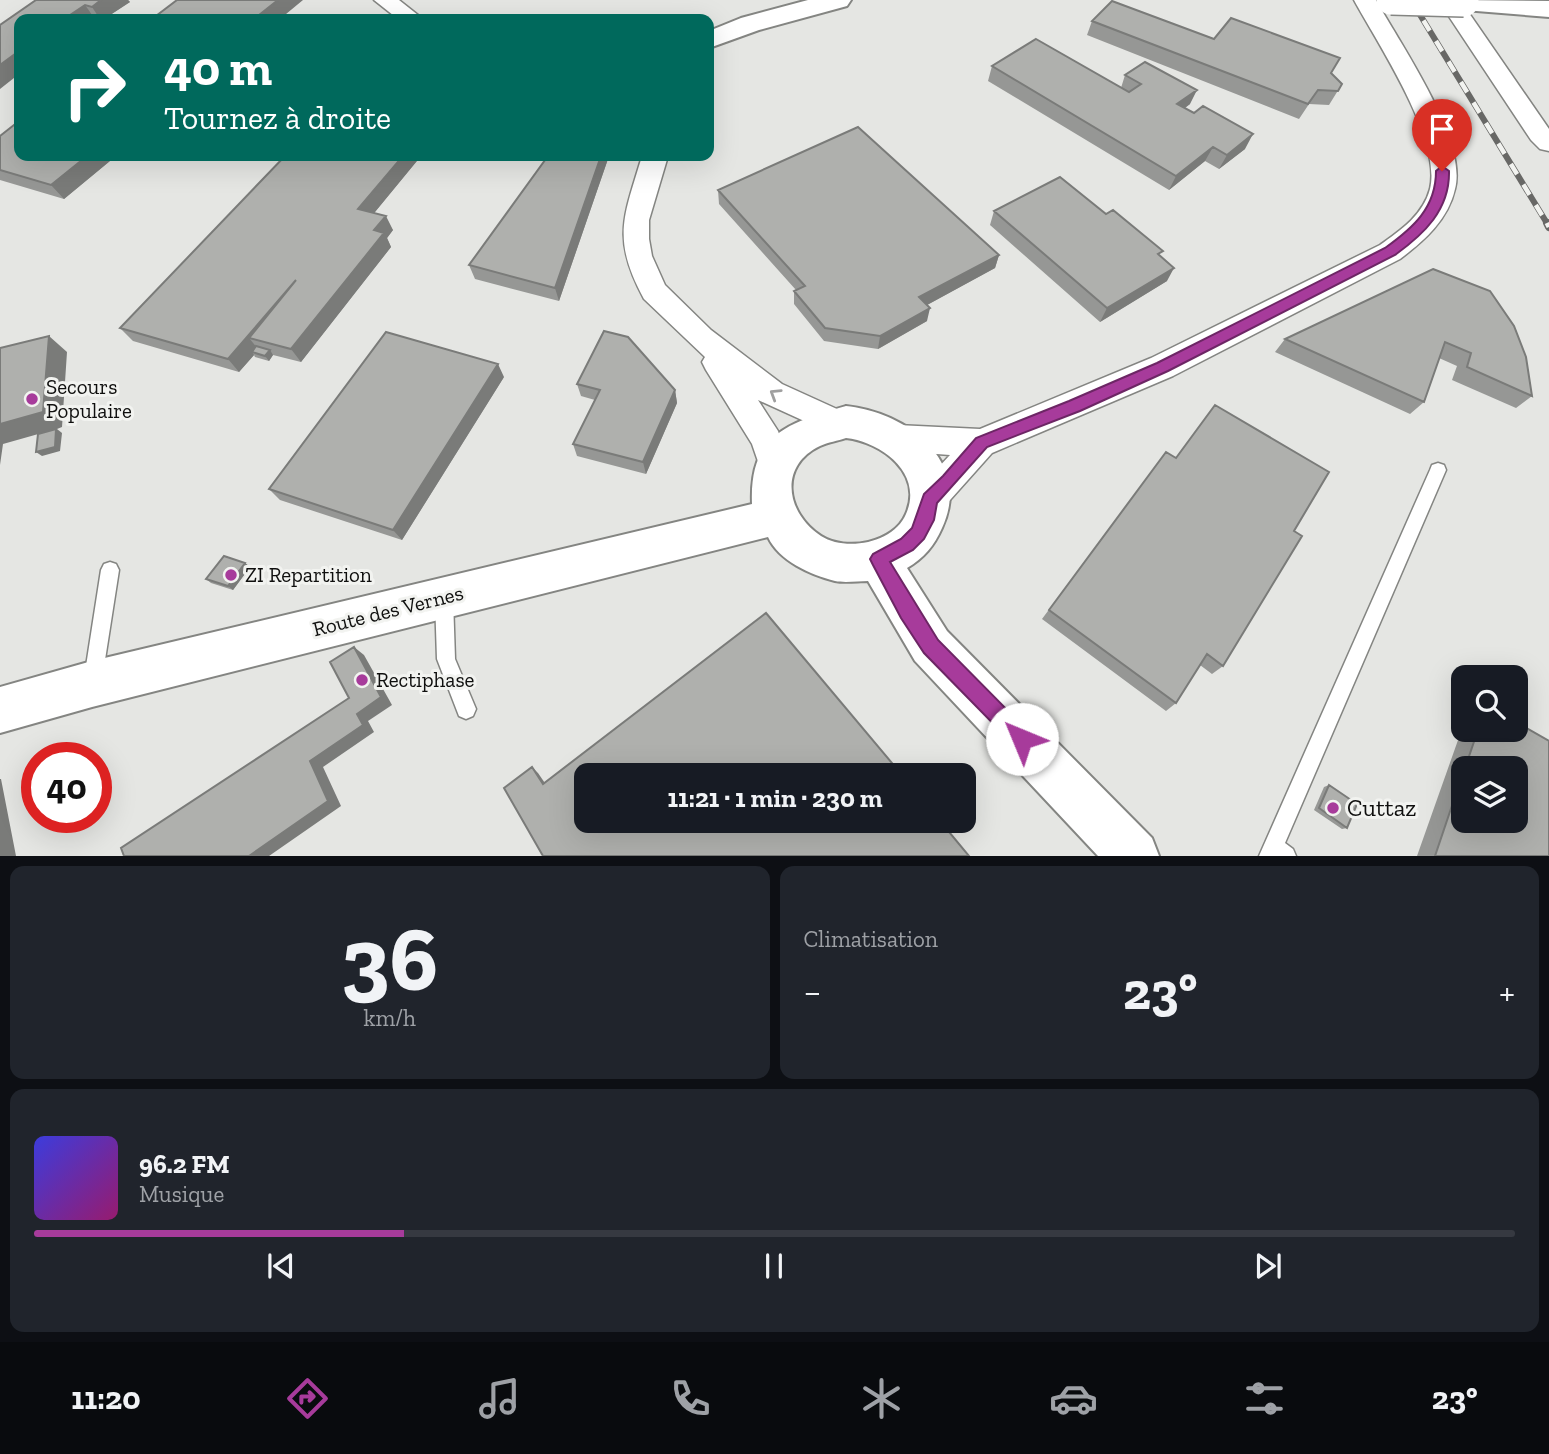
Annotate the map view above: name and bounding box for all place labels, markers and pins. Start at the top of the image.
pin [1412,99,1472,171]
place label: Secours Populaire [46,374,132,423]
marker: Secours Populaire [24,391,40,407]
place label: ZI Repartition [245,562,372,587]
marker: ZI Repartition [223,567,239,583]
place label: Rectiphase [376,667,475,692]
marker: Rectiphase [354,672,370,688]
place label: Cuttaz [1347,793,1417,822]
marker: Cuttaz [1325,800,1341,816]

